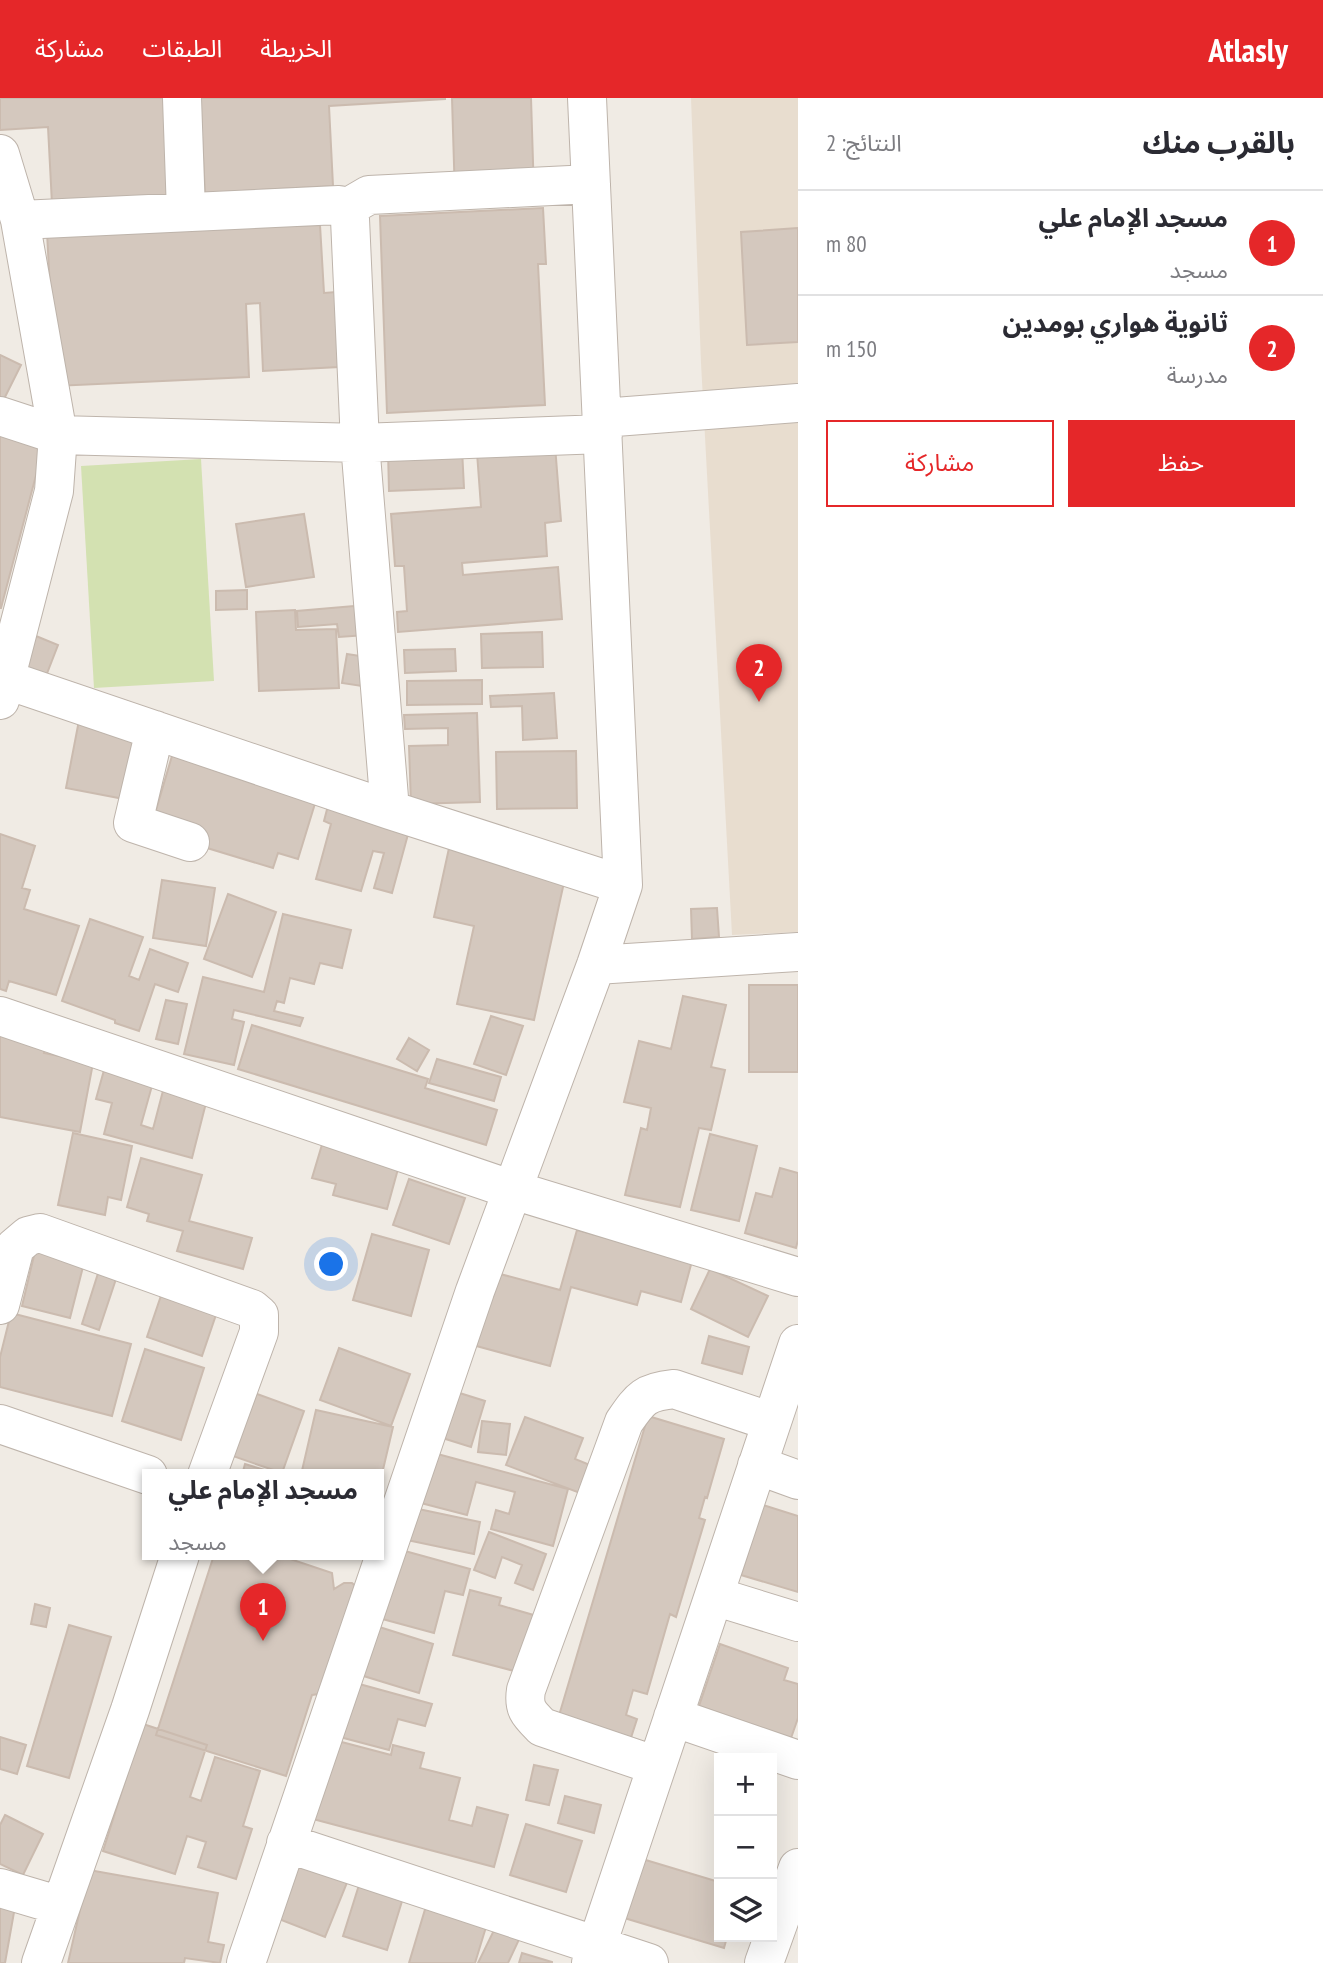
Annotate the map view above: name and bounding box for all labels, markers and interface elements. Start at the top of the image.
text: Atlasly [1208,28,1288,71]
text: مشاركة [35,33,104,64]
text: الطبقات [142,33,222,64]
text: الخريطة [260,33,332,64]
text: بالقرب منك [1143,122,1295,161]
text: النتائج: 2 [826,128,902,157]
text: مسجد الإمام علي [1038,201,1228,234]
text: 80 m [826,229,867,258]
text: 1 [1267,229,1278,258]
text: مسجد [1169,255,1228,284]
text: ثانوية هواري بومدين [1003,306,1228,339]
text: 150 m [826,334,877,363]
text: 2 [1267,334,1278,363]
text: مدرسة [1167,360,1228,389]
button: مشاركة [826,420,1054,507]
button: حفظ [1068,420,1295,507]
pin: 2 [736,644,782,702]
your location [314,1247,348,1281]
popup [142,1469,384,1560]
text: مسجد الإمام علي [168,1473,358,1506]
text: مسجد [168,1527,227,1556]
pin: 1 [240,1583,286,1641]
map controls [714,1753,777,1942]
button: + [714,1753,777,1816]
button: − [714,1816,777,1879]
button: layers [714,1879,777,1942]

